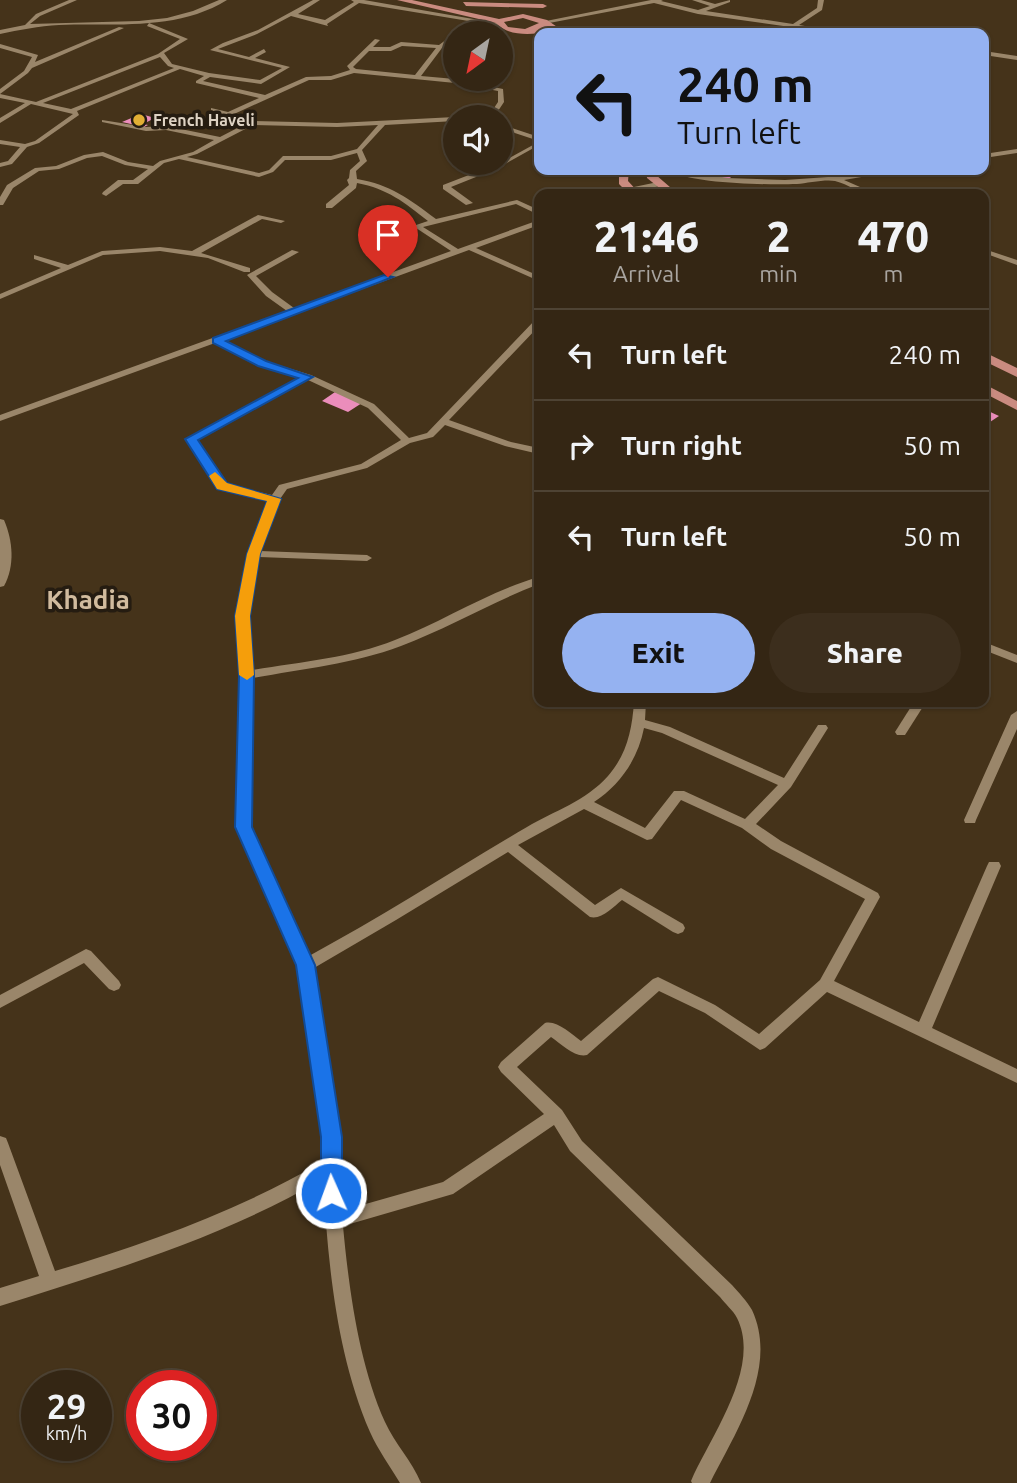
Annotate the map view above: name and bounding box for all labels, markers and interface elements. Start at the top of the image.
north arrow [443,21,513,91]
map controls [443,21,513,175]
icon: left [562,56,653,147]
text: 240 m [677,56,814,111]
button: sound [443,105,513,175]
place label: French Haveli [153,111,255,129]
marker: French Haveli [131,112,147,128]
text: Turn left [677,114,801,150]
pin [358,205,418,277]
text: 21:46 [594,213,699,260]
text: 2 [767,213,790,260]
text: 470 [858,213,929,260]
icon: arrive [369,216,407,254]
text: Arrival [613,261,680,286]
text: min [759,261,798,286]
text: m [883,261,903,286]
icon: left [562,336,600,374]
text: Turn left [621,340,727,369]
text: 240 m [889,340,961,369]
icon: right [562,427,600,465]
text: Turn right [621,431,742,460]
text: 50 m [903,431,961,460]
icon: left [562,518,600,556]
text: Turn left [621,522,727,551]
text: 50 m [903,522,961,551]
district label: Khadia [46,585,130,614]
button: Exit [562,613,755,693]
button: Share [769,613,961,693]
position arrow [294,1156,368,1230]
speed limit sign: 30 [126,1370,217,1461]
text: 29 [47,1386,86,1426]
text: km/h [46,1423,87,1443]

